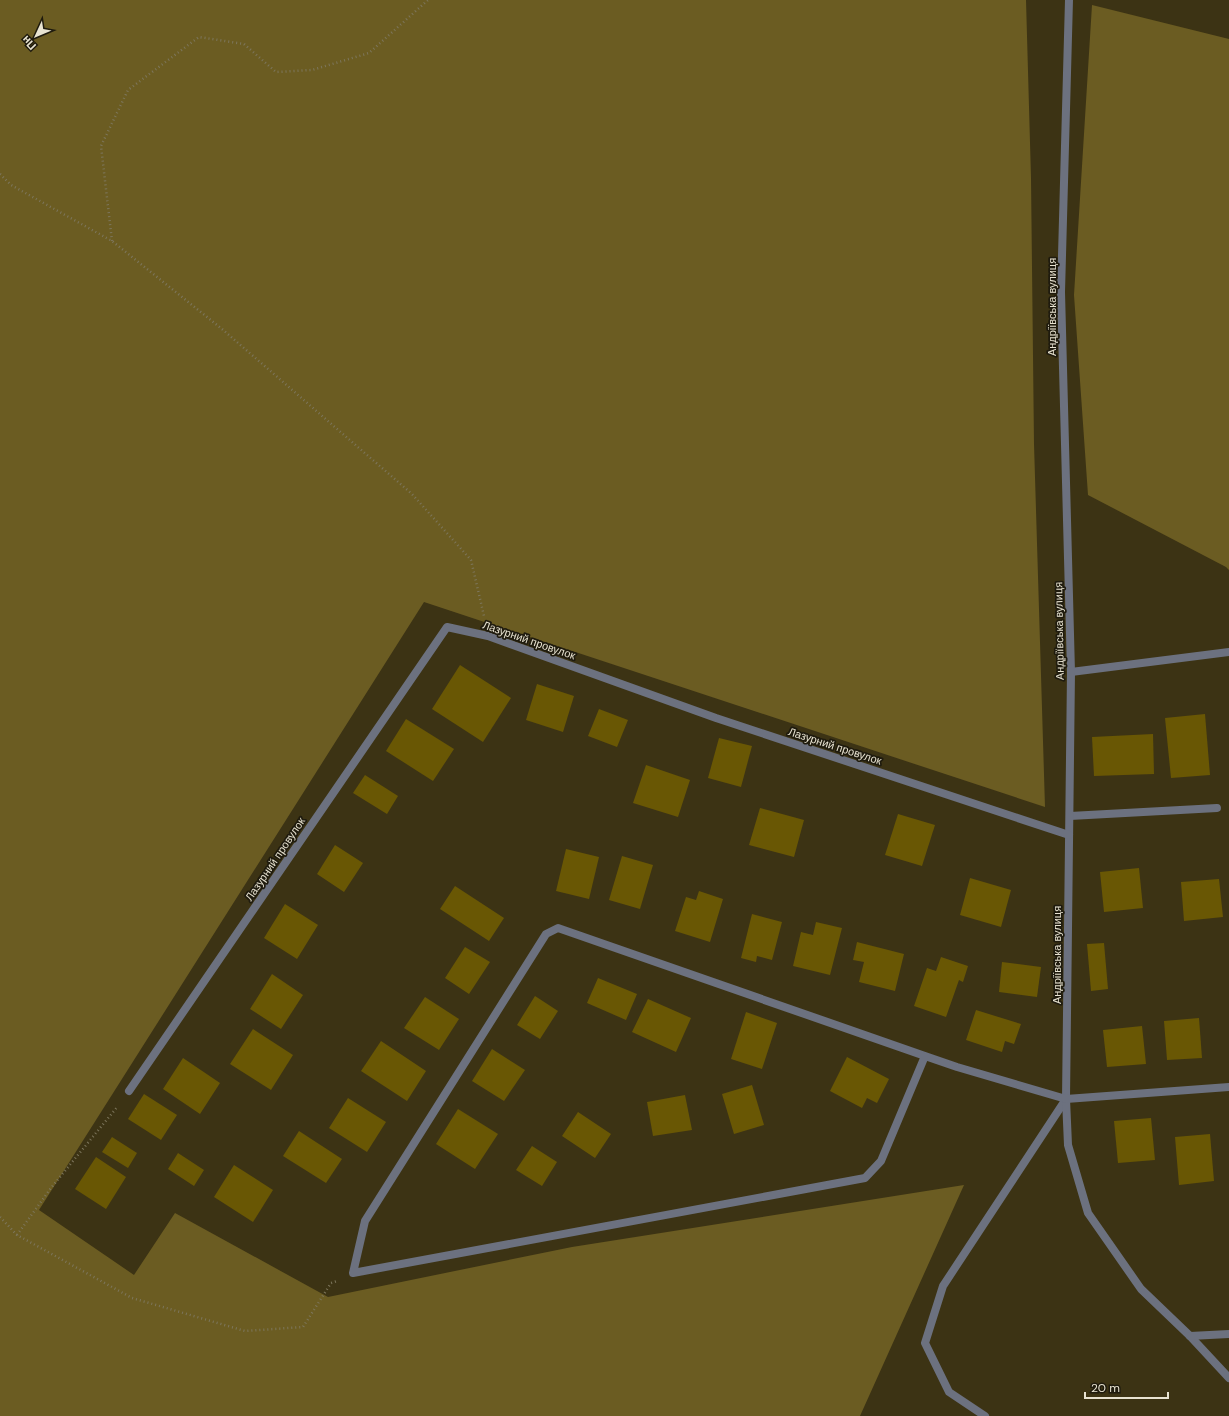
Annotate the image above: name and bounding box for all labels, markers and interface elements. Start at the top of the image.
north arrow [16,16,56,56]
text: Пн [19,33,39,53]
street label: Андріївська вулиця [1045,258,1059,356]
street label: Андріївська вулиця [1051,582,1067,680]
street label: Лазурний провулок [481,618,578,663]
street label: Лазурний провулок [786,724,884,768]
street label: Лазурний провулок [242,815,308,903]
street label: Андріївська вулиця [1050,906,1064,1004]
scale bar [1085,1374,1168,1400]
text: 20 m [1091,1380,1120,1396]

